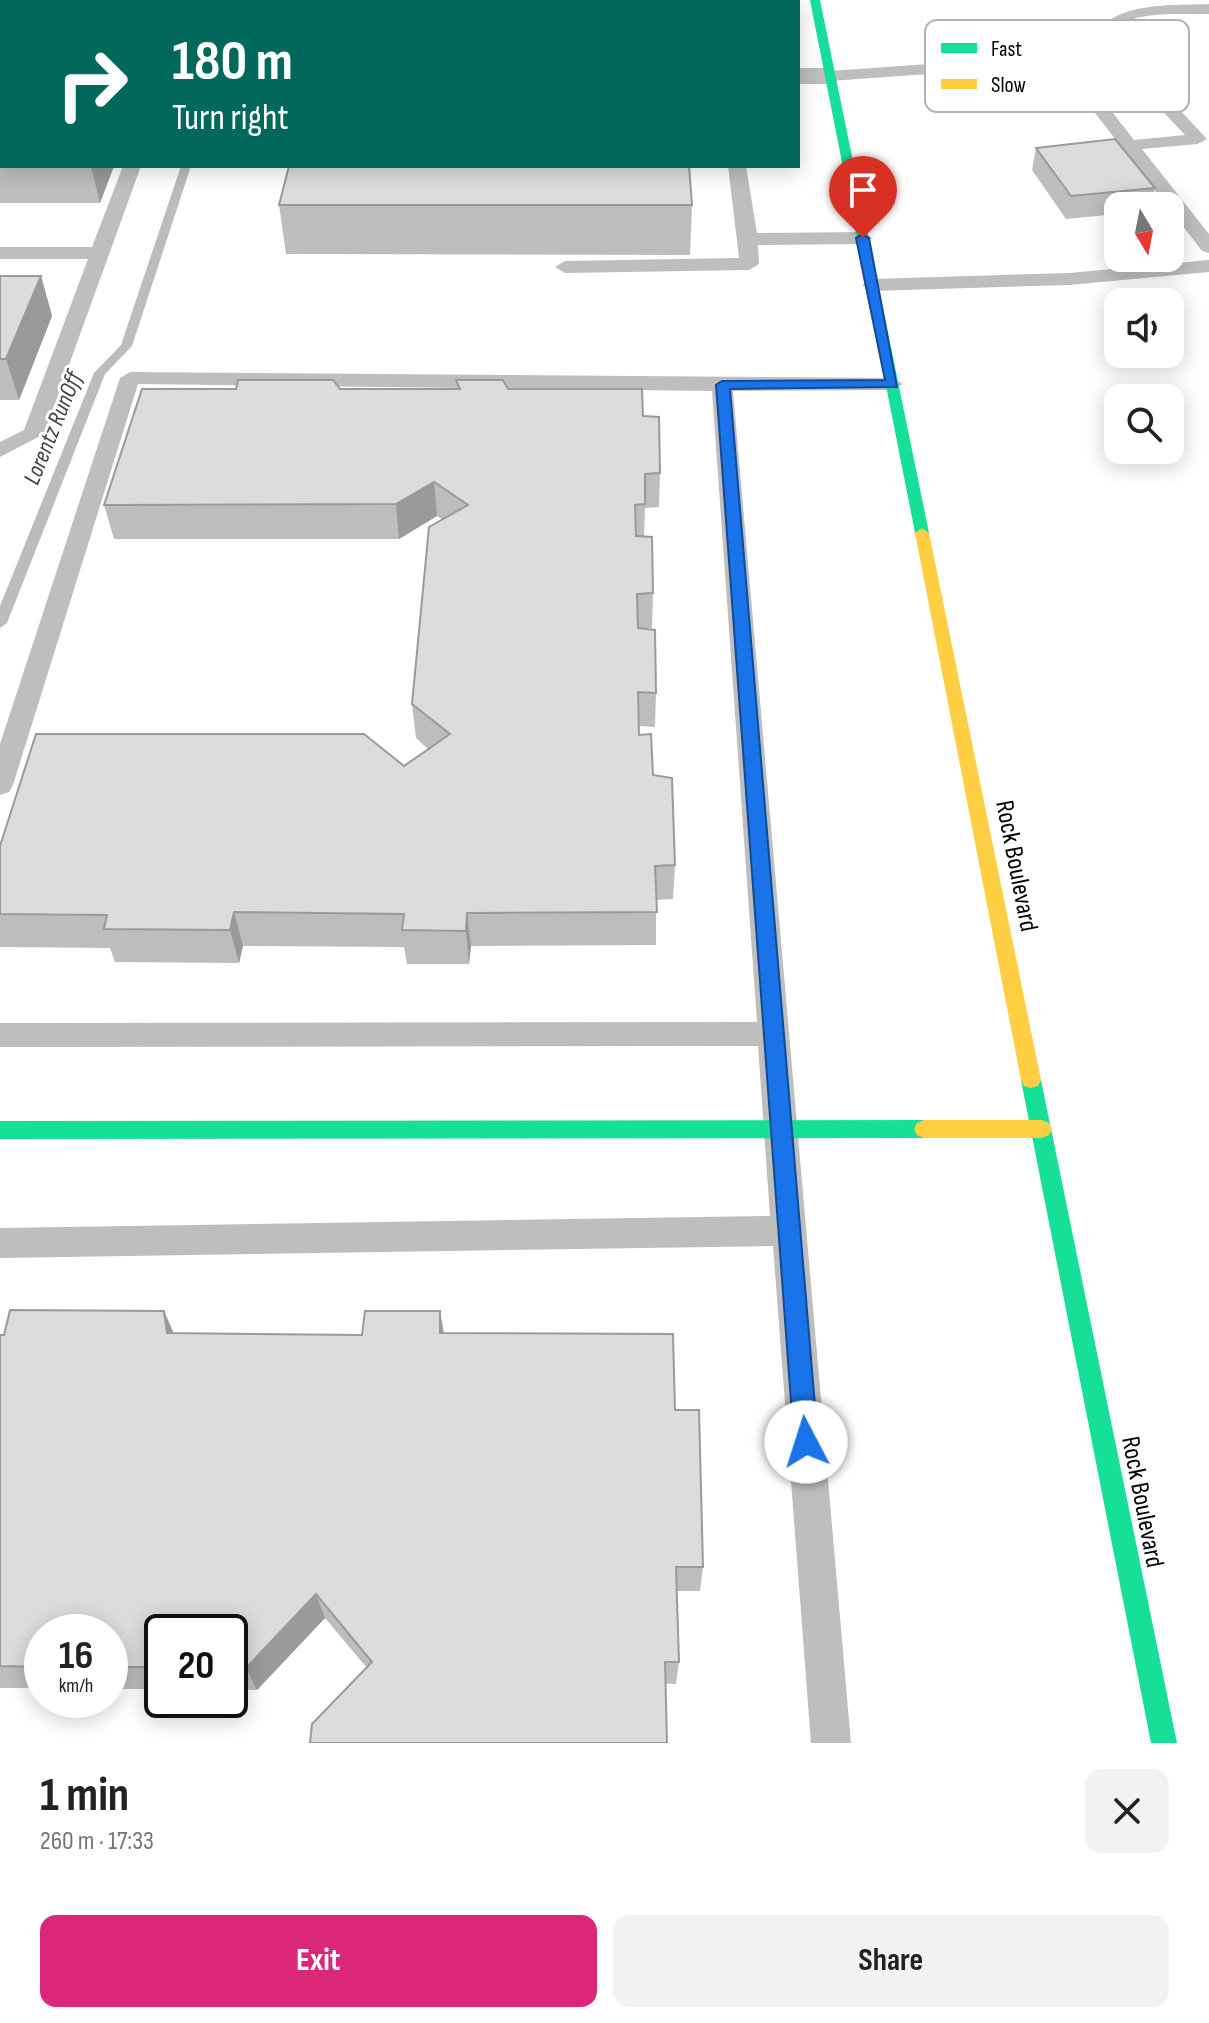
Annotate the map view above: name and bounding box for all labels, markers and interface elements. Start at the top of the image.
legend [925,20,1189,112]
text: 180 m [172,29,293,96]
icon: right [40,32,144,136]
text: Fast [991,36,1022,63]
text: Slow [991,72,1026,99]
text: Turn right [172,97,289,140]
pin [829,156,897,238]
icon: arrive [841,168,885,212]
north arrow [1104,192,1184,272]
map controls [1104,192,1184,464]
button: sound [1104,288,1184,368]
water label: Lorentz RunOff [17,365,90,489]
button: search [1104,384,1184,464]
street label: Rock Boulevard [988,798,1044,934]
position arrow [764,1400,848,1484]
street label: Rock Boulevard [1114,1434,1170,1570]
speed limit sign: 20 [144,1614,248,1718]
text: 16 [59,1632,93,1680]
text: km/h [59,1674,93,1698]
text: 1 min [40,1767,129,1824]
button: close [1085,1769,1169,1853]
text: 260 m · 17:33 [40,1826,154,1857]
button: Exit [40,1915,597,2007]
button: Share [613,1915,1169,2007]

